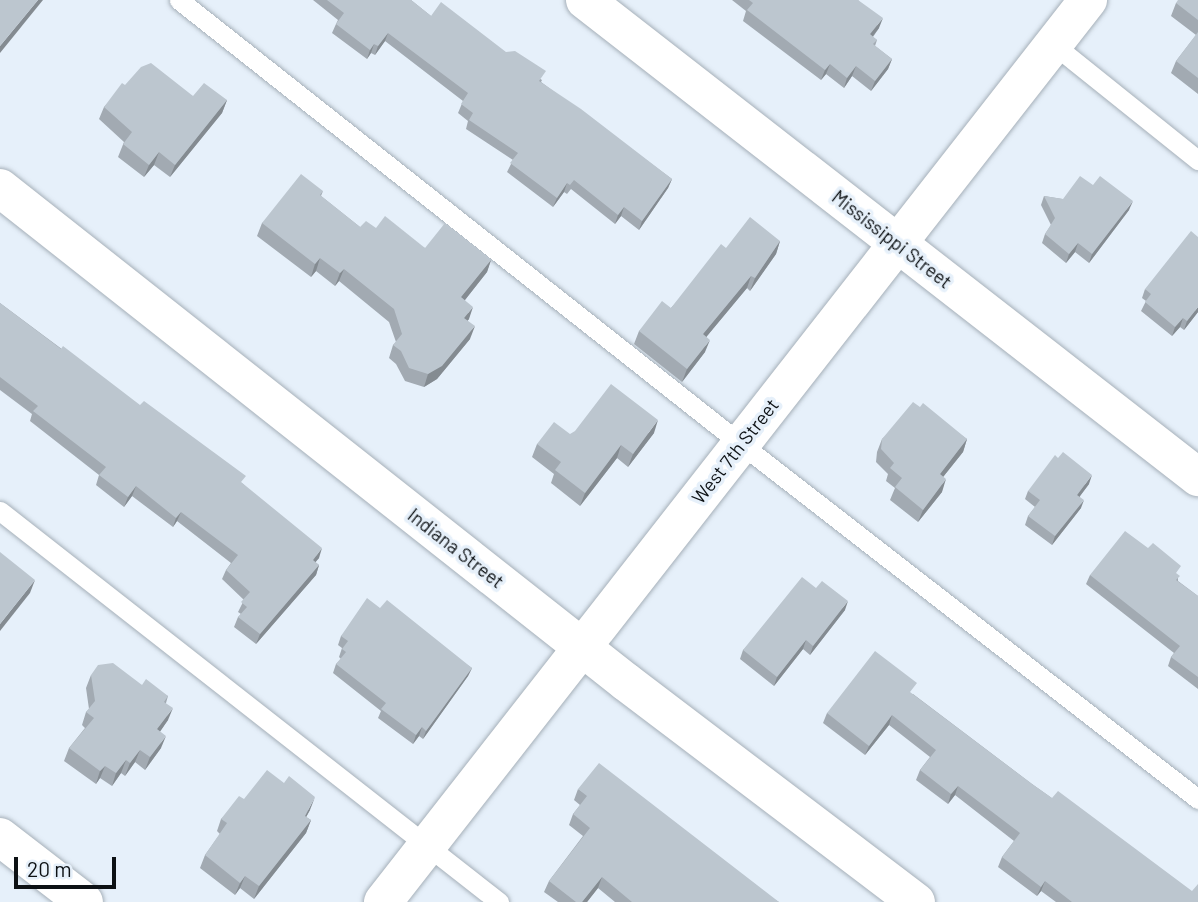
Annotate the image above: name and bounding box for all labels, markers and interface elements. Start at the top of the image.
street label: Mississippi Street [828,185,956,293]
street label: West 7th Street [687,394,783,508]
street label: Indiana Street [403,503,509,593]
scale bar [18,842,119,886]
text: 20 m [27,856,72,881]

